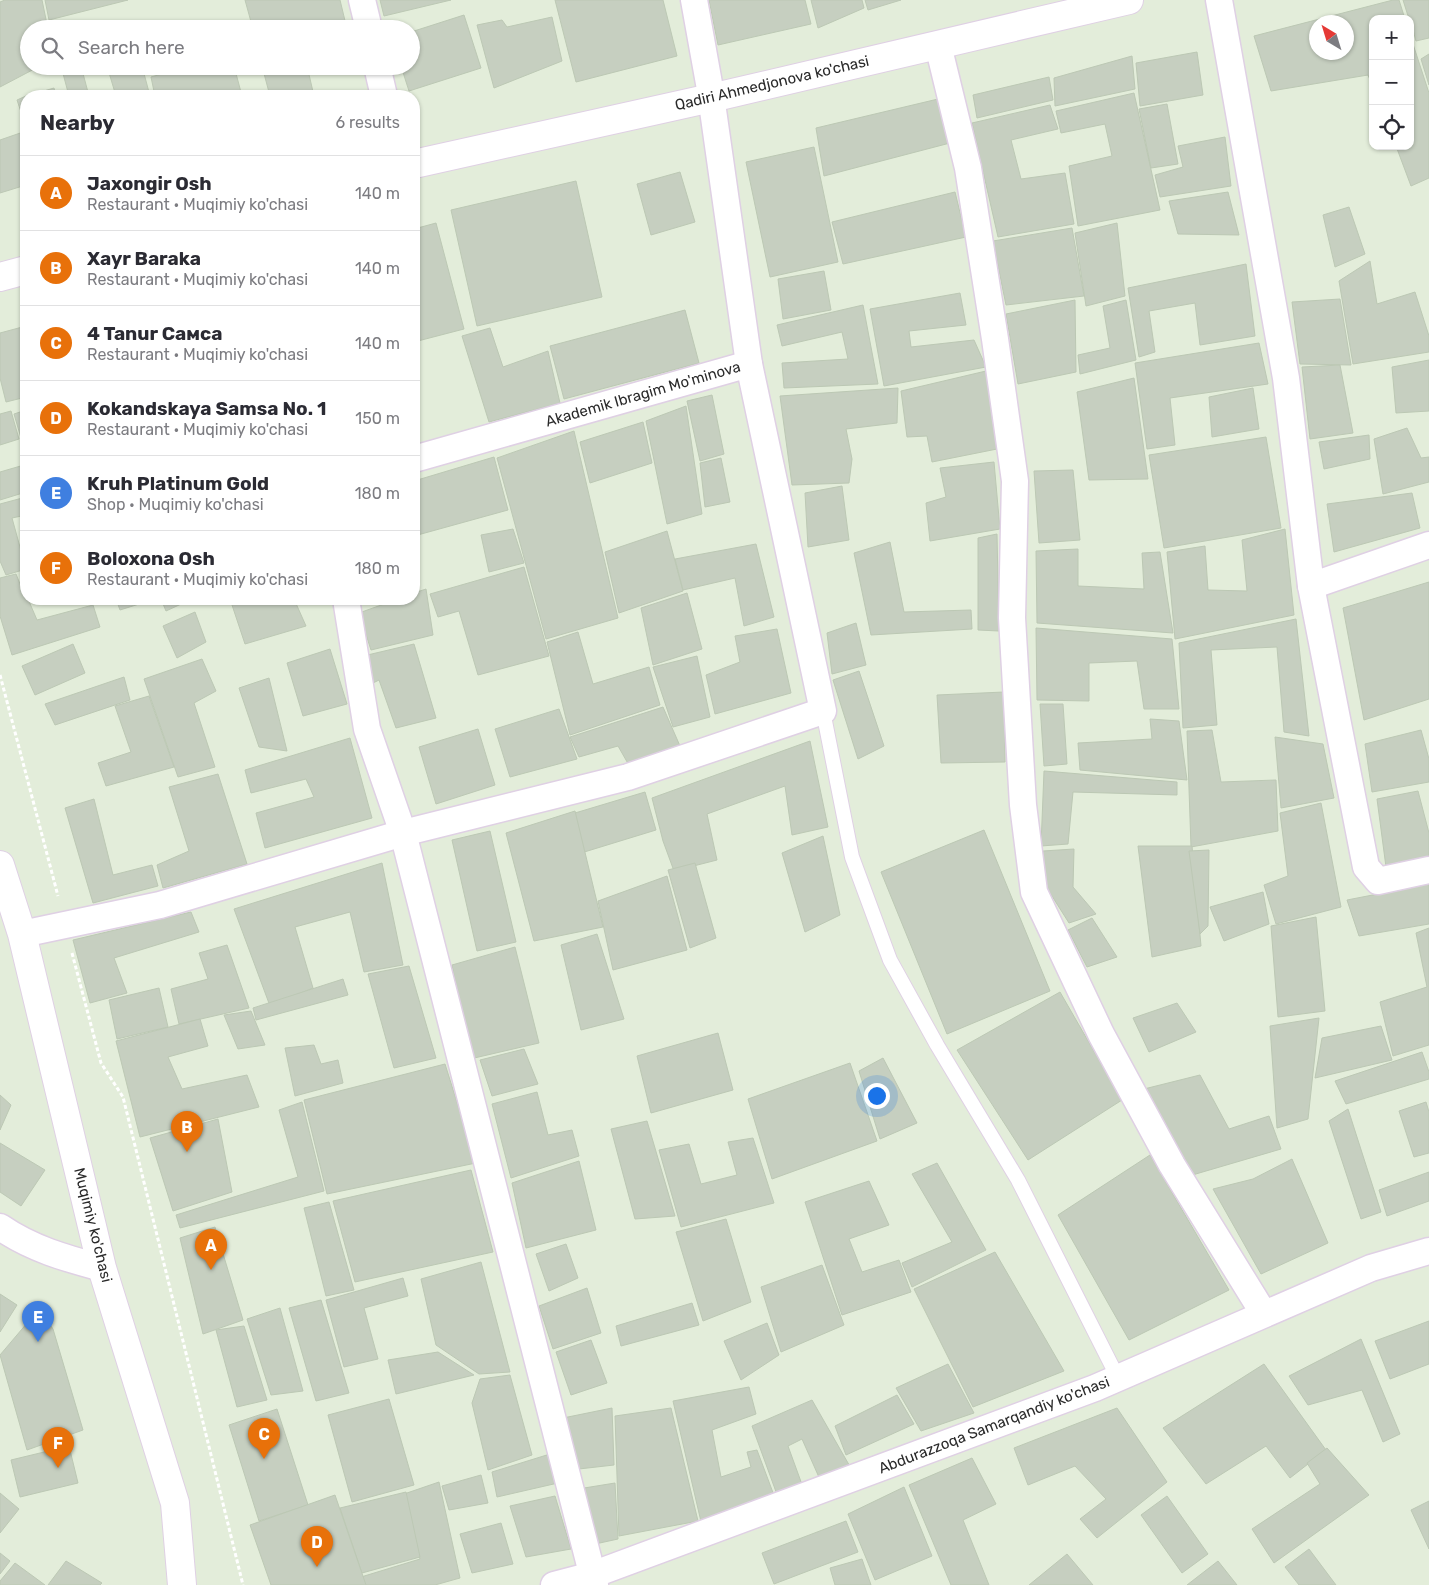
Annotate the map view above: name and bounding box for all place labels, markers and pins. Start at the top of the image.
pin: B [171,1111,203,1152]
pin: A [195,1229,227,1270]
pin: E [22,1301,54,1342]
pin: C [248,1418,280,1459]
pin: F [42,1427,74,1468]
pin: D [301,1526,333,1567]

